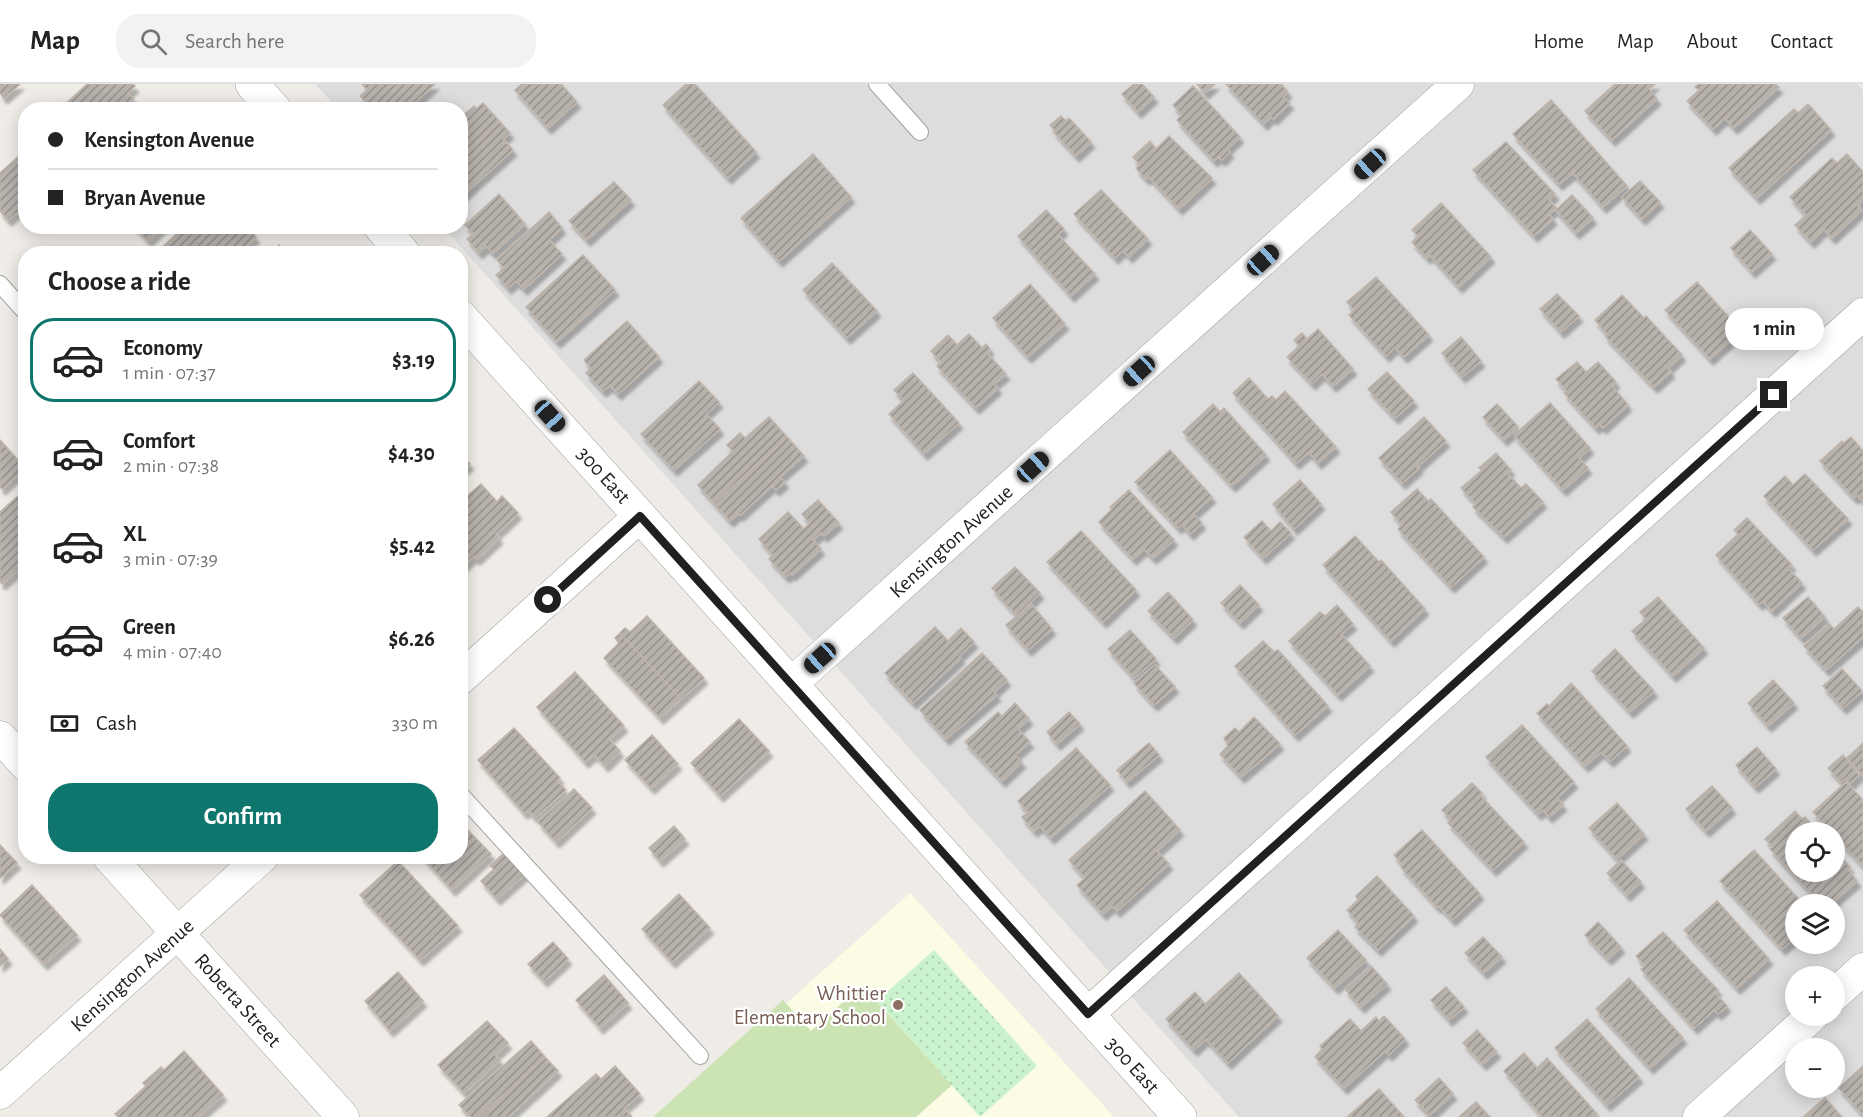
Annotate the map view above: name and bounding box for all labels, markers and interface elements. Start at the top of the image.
search box [116,14,536,68]
icon: search [137,25,170,58]
text: Map [30,27,80,55]
text: Search here [185,30,284,52]
text: Home [1533,31,1584,52]
text: Map [1617,31,1654,52]
text: About [1687,31,1737,52]
text: Contact [1770,31,1833,52]
text: Kensington Avenue [84,129,254,151]
car [1351,145,1389,183]
text: Bryan Avenue [84,187,205,209]
car [1244,241,1282,279]
text: Choose a ride [48,268,191,295]
callout: 1 min [1724,308,1824,350]
text: 1 min [1753,319,1796,339]
icon: car [51,333,105,387]
text: Economy [123,337,203,359]
text: $3.19 [392,349,435,371]
car [1120,352,1158,390]
text: 1 min · 07:37 [123,363,216,383]
route end [1760,381,1787,408]
car [531,397,569,435]
icon: car [51,426,105,480]
text: Comfort [123,430,195,452]
text: $4.30 [388,442,435,464]
street label: 300 East [573,443,634,508]
car [1014,448,1052,486]
text: 2 min · 07:38 [123,456,219,476]
street label: Kensington Avenue [886,481,1017,602]
icon: car [51,519,105,573]
text: XL [123,523,146,545]
text: $5.42 [389,535,435,557]
text: 3 min · 07:39 [123,549,218,569]
route start [534,586,561,613]
icon: car [51,612,105,666]
text: Green [123,616,176,638]
text: $6.26 [388,628,435,650]
car [801,639,839,677]
text: 4 min · 07:40 [123,642,222,662]
icon: cash [48,707,81,740]
text: Cash [96,712,137,734]
text: 330 m [392,713,438,733]
button: Confirm [48,783,438,852]
map controls [1785,822,1845,1098]
button: locate [1785,822,1845,882]
button: layers [1785,894,1845,954]
street label: Kensington Avenue [67,915,198,1036]
street label: Roberta Street [190,950,285,1051]
button: + [1785,966,1845,1026]
place label: Whittier Elementary School [734,983,886,1028]
marker: Whittier Elementary School [891,998,905,1012]
street label: 300 East [1102,1033,1163,1098]
button: − [1785,1038,1845,1098]

